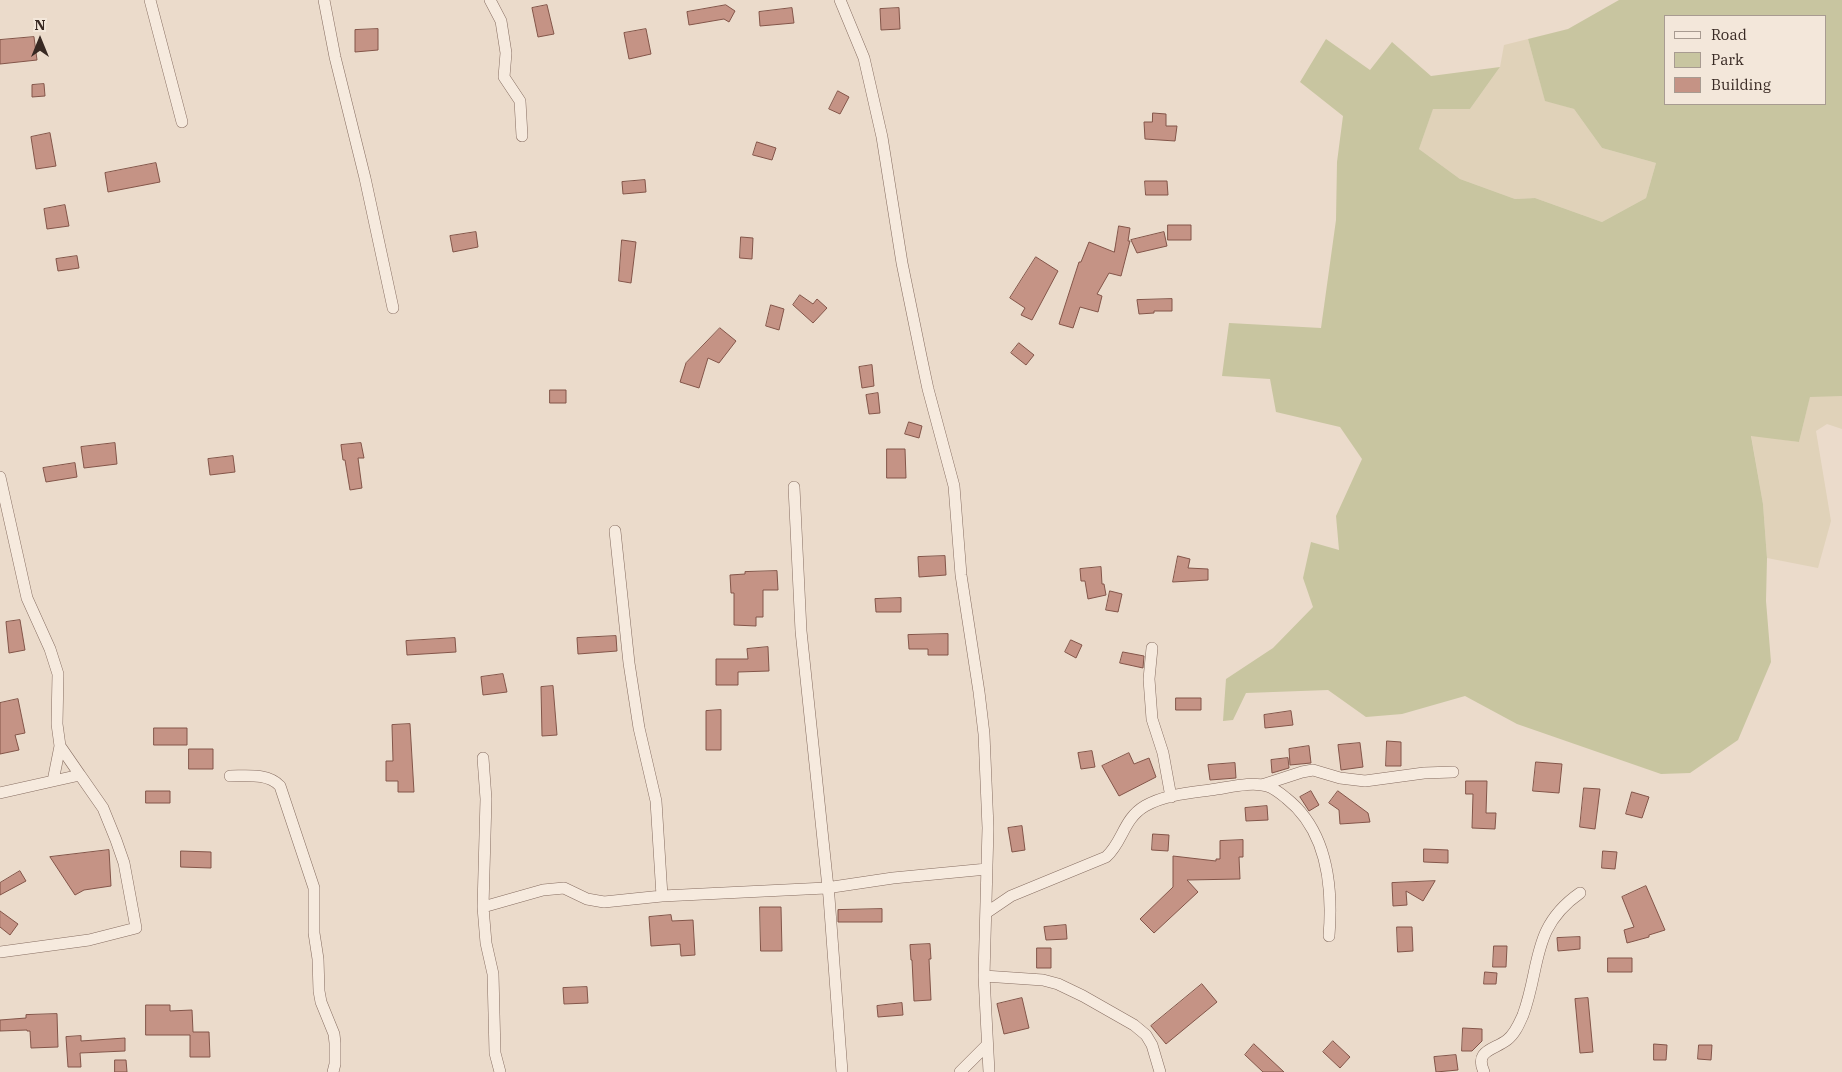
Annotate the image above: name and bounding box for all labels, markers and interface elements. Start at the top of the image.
north arrow [15,15,65,65]
legend [1664,15,1827,105]
text: N [34,16,46,34]
text: Road [1711,25,1747,44]
text: Park [1711,50,1744,69]
text: Building [1711,75,1771,94]

